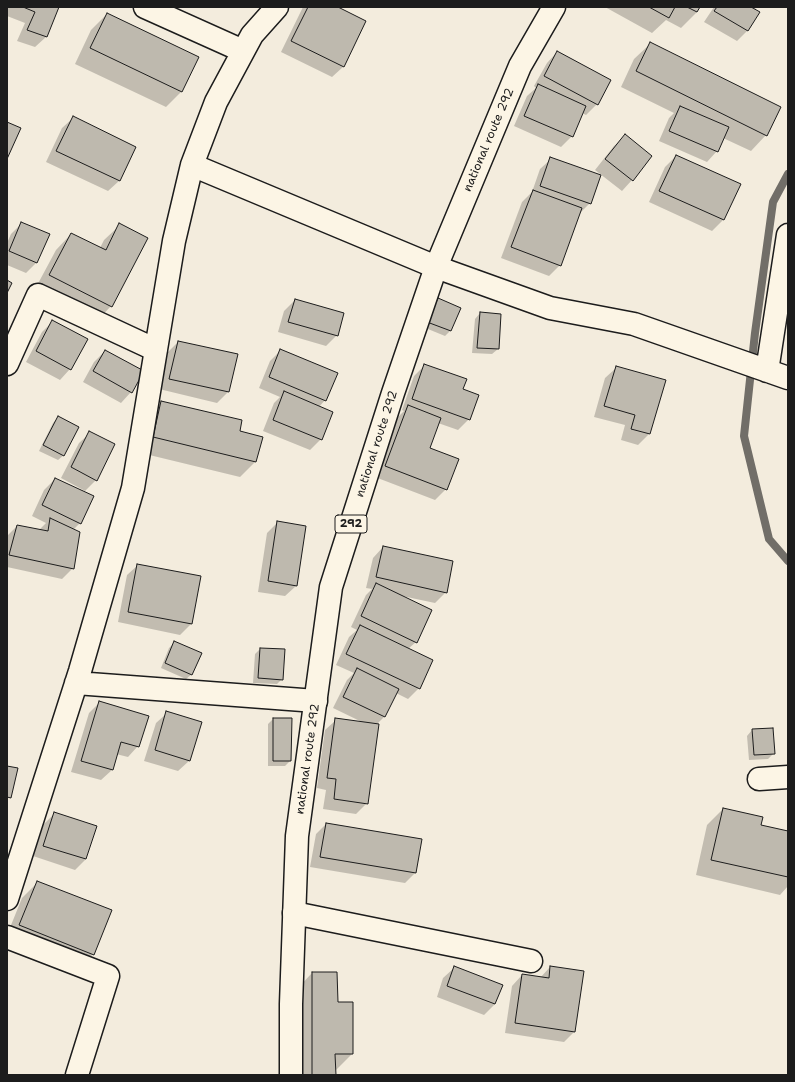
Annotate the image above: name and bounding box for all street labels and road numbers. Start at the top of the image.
street label: national route 292 [461,86,517,194]
street label: national route 292 [353,389,401,499]
road number: 292 [335,515,367,533]
street label: national route 292 [293,703,323,815]

